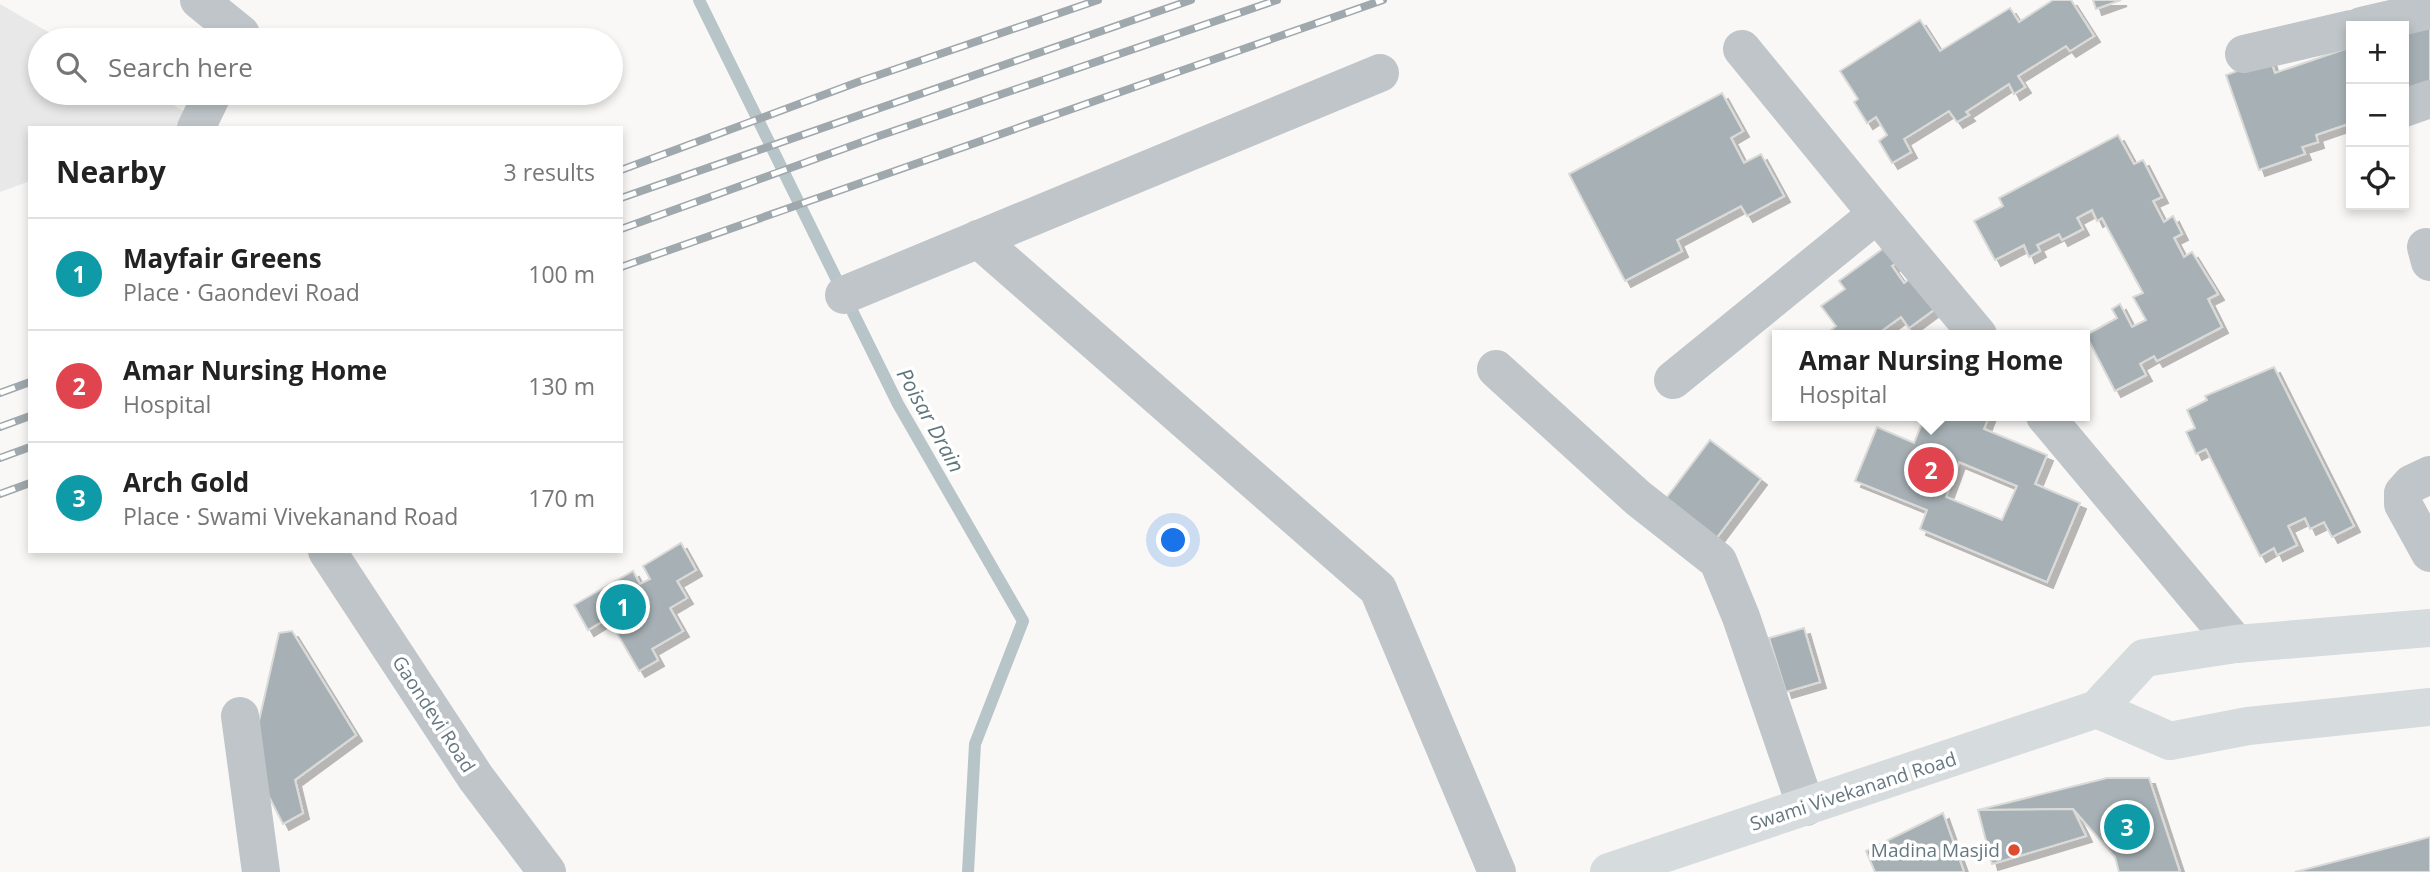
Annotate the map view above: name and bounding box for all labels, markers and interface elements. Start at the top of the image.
map controls [2346,21,2409,210]
button: + [2346,21,2409,84]
search box [28,28,623,105]
icon: search [52,48,90,86]
text: Search here [108,49,253,85]
button: − [2346,84,2409,147]
button: locate [2346,147,2409,210]
text: Nearby [56,151,166,192]
text: 3 results [504,156,595,188]
text: Mayfair Greens [123,240,322,276]
text: 1 [72,258,86,290]
text: 100 m [528,258,595,290]
text: Place · Gaondevi Road [123,276,360,308]
popup [1772,330,2090,421]
text: Amar Nursing Home [1799,342,2063,378]
text: Amar Nursing Home [123,352,387,388]
water label: Poisar Drain [891,363,971,477]
text: 2 [72,370,86,402]
text: 130 m [528,370,595,402]
text: Hospital [1799,378,1887,410]
text: Hospital [123,388,211,420]
pin: 2 [1908,444,1954,496]
text: Arch Gold [123,464,249,500]
text: 3 [72,482,86,514]
text: 170 m [528,482,595,514]
text: Place · Swami Vivekanand Road [123,500,458,532]
your location [1156,523,1190,557]
pin: 1 [600,581,646,633]
street label: Gaondevi Road [387,651,481,777]
street label: Swami Vivekanand Road [1746,745,1960,837]
pin: 3 [2104,801,2150,853]
place label: Madina Masjid [1871,837,2000,863]
marker: Madina Masjid [2006,842,2022,858]

